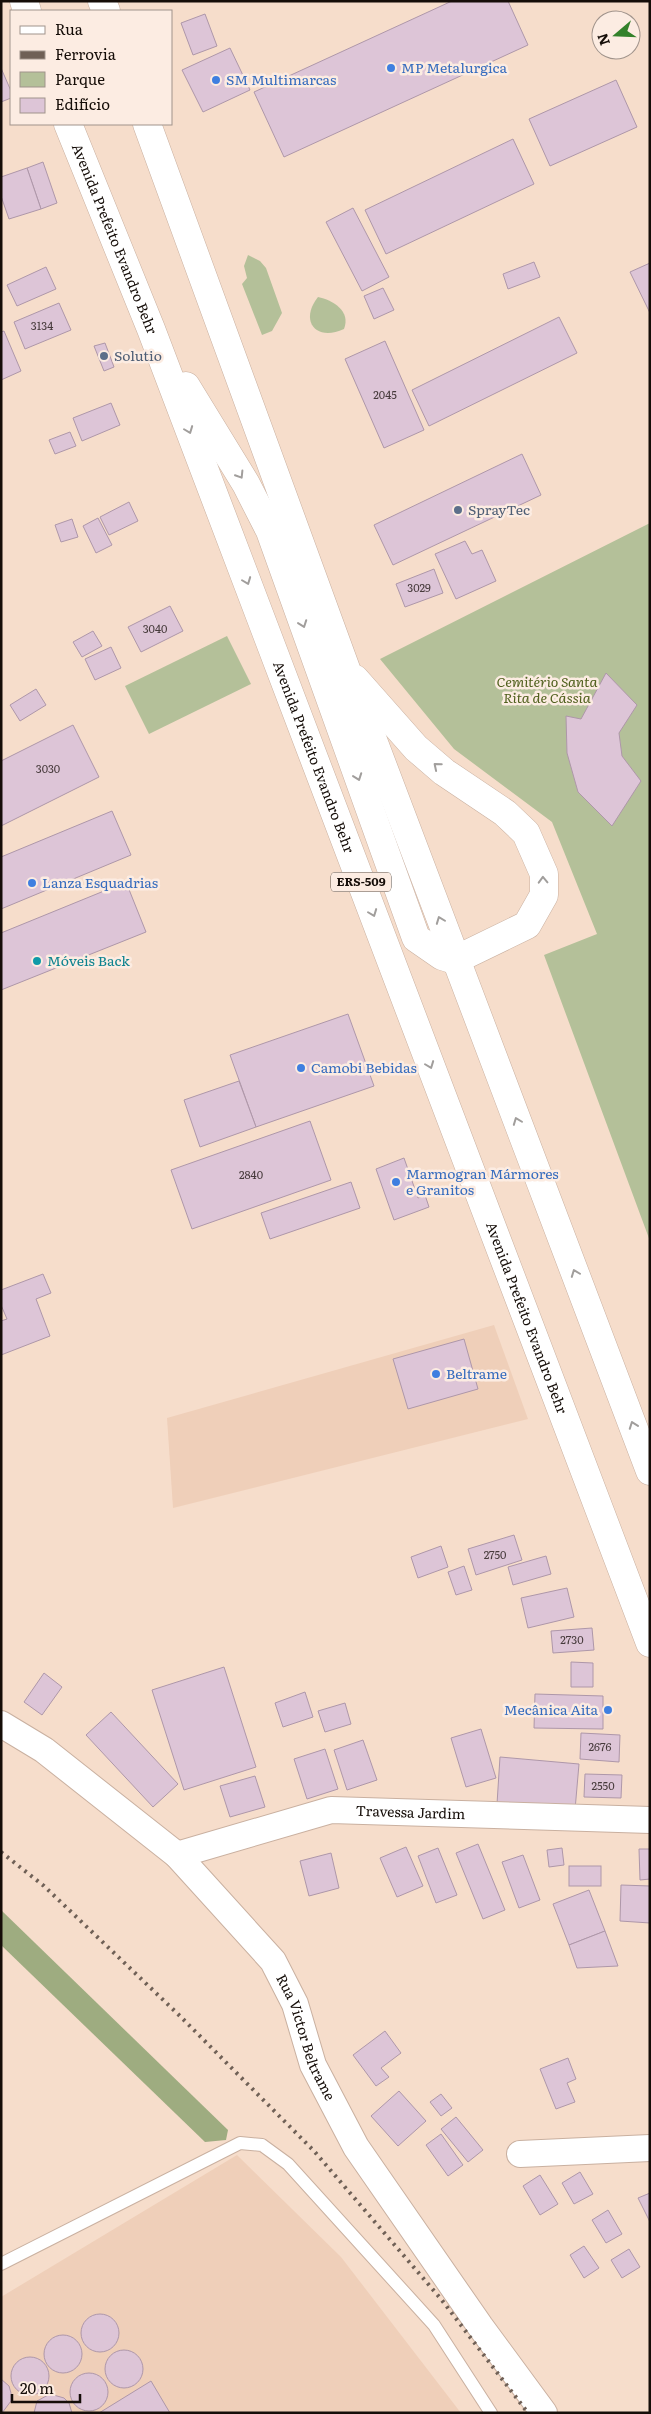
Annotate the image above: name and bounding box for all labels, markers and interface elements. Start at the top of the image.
legend [10,10,172,125]
north arrow [591,10,641,60]
text: Rua [55,17,84,40]
text: N [591,31,614,48]
text: Ferrovia [55,42,117,65]
place label: MP Metalurgica [401,57,508,77]
marker: MP Metalurgica [385,62,397,74]
text: Parque [55,67,105,90]
place label: SM Multimarcas [226,69,336,89]
marker: SM Multimarcas [210,74,222,86]
text: Edifício [55,92,110,115]
street label: Avenida Prefeito Evandro Behr [68,140,163,337]
house number: 3134 [31,317,53,333]
place label: Solutio [114,345,162,365]
marker: Solutio [98,350,110,362]
house number: 2045 [373,386,397,402]
one-way arrow [183,425,193,433]
one-way arrow [234,469,244,478]
place label: SprayTec [468,499,530,519]
marker: SprayTec [452,504,464,516]
one-way arrow [241,577,251,585]
house number: 3029 [407,579,431,595]
one-way arrow [297,619,307,628]
house number: 3040 [143,620,167,636]
street label: Avenida Prefeito Evandro Behr [269,658,360,856]
park label: Cemitério Santa Rita de Cássia [497,671,597,707]
house number: 3030 [36,760,60,776]
one-way arrow [434,764,443,772]
one-way arrow [352,772,362,781]
place label: Lanza Esquadrias [42,872,158,892]
road number: ERS-509 [331,872,391,892]
one-way arrow [538,876,549,884]
marker: Lanza Esquadrias [26,877,38,889]
one-way arrow [367,909,377,917]
one-way arrow [436,917,446,925]
place label: Móveis Back [47,950,130,970]
marker: Móveis Back [31,955,43,967]
place label: Camobi Bebidas [311,1057,417,1077]
one-way arrow [424,1060,434,1069]
marker: Camobi Bebidas [295,1062,307,1074]
one-way arrow [513,1117,523,1126]
place label: Marmogran Mármores e Granitos [406,1163,559,1199]
house number: 2840 [239,1166,263,1182]
marker: Marmogran Mármores e Granitos [390,1176,402,1188]
street label: Avenida Prefeito Evandro Behr [482,1219,573,1417]
one-way arrow [571,1269,581,1278]
place label: Beltrame [446,1363,507,1383]
marker: Beltrame [430,1368,442,1380]
one-way arrow [629,1421,639,1430]
house number: 2750 [484,1546,506,1562]
house number: 2730 [560,1631,584,1647]
place label: Mecânica Aita [504,1699,598,1719]
marker: Mecânica Aita [602,1704,614,1716]
house number: 2676 [589,1738,612,1754]
house number: 2550 [591,1777,615,1793]
street label: Travessa Jardim [355,1800,466,1823]
street label: Rua Victor Beltrame [272,1970,341,2104]
scale bar [12,2372,80,2404]
text: 20 m [20,2376,54,2399]

